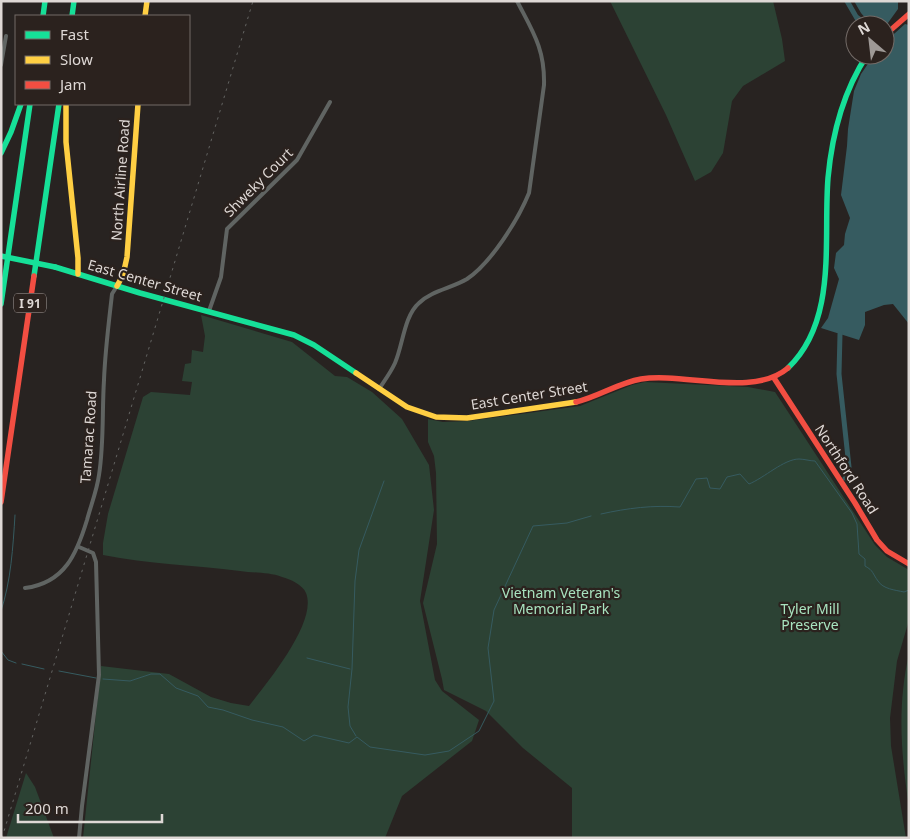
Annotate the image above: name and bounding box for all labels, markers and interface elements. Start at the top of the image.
legend [15,15,190,105]
north arrow [845,15,895,65]
text: N [854,17,873,39]
text: Fast [60,24,89,44]
text: Slow [60,49,93,69]
text: Jam [58,74,87,94]
street label: North Airline Road [106,119,134,241]
street label: Shweky Court [219,143,297,221]
street label: East Center Street [86,255,204,305]
road number: I 91 [14,294,46,312]
street label: East Center Street [469,376,589,414]
street label: Tamarac Road [75,390,101,484]
street label: Northford Road [811,421,883,517]
park label: Vietnam Veteran's Memorial Park [502,583,621,618]
park label: Tyler Mill Preserve [780,599,840,634]
scale bar [18,792,161,824]
text: 200 m [25,798,69,818]

